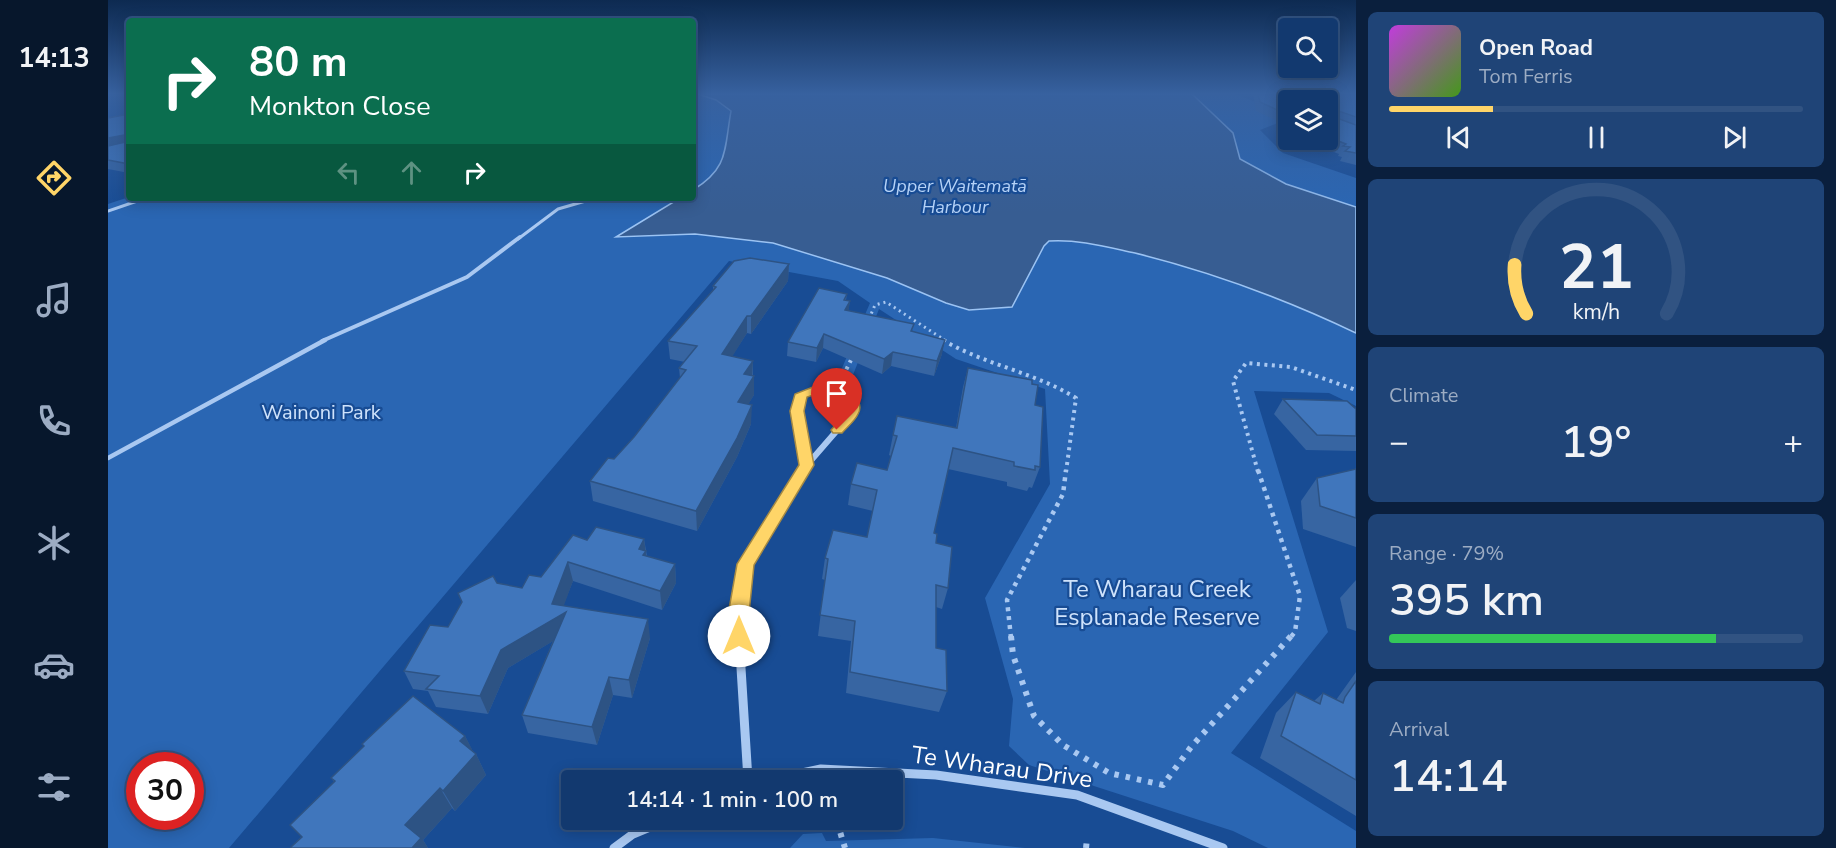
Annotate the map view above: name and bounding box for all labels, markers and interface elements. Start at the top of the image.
map controls [1278,18,1338,150]
button: search [1278,18,1338,78]
text: Open Road [1479,33,1593,63]
text: 80 m [249,34,348,91]
text: 14:13 [18,40,90,77]
icon: right [150,42,228,120]
text: Tom Ferris [1479,63,1573,90]
text: Monkton Close [249,88,431,125]
button: layers [1278,90,1338,150]
icon: previous [1442,121,1475,154]
icon: pause [1580,121,1613,154]
icon: next [1718,121,1751,154]
icon: left [332,156,365,189]
icon: ahead [395,156,428,189]
icon: right [458,156,491,189]
icon: directions [33,157,75,199]
water label: Upper Waitematā Harbour [883,174,1027,219]
text: 21 [1559,225,1633,310]
icon: music [33,279,75,321]
text: km/h [1572,297,1620,327]
pin [811,368,862,430]
icon: arrive [820,377,853,410]
text: Climate [1389,382,1458,409]
park label: Wainoni Park [261,399,382,426]
icon: phone [33,400,75,442]
text: 19° [1561,412,1631,473]
text: − [1389,420,1409,465]
text: + [1783,420,1803,465]
icon: climate [33,522,75,564]
text: Range · 79% [1389,540,1504,567]
text: 395 km [1389,570,1544,631]
park label: Te Wharau Creek Esplanade Reserve [1054,573,1260,633]
position arrow [707,604,771,668]
icon: car [33,644,75,686]
text: Arrival [1389,716,1449,743]
street label: Te Wharau Drive [910,738,1094,796]
text: 14:14 [1389,746,1508,807]
speed limit sign: 30 [126,752,204,830]
icon: filters [33,766,75,808]
text: 14:14 · 1 min · 100 m [626,785,838,815]

